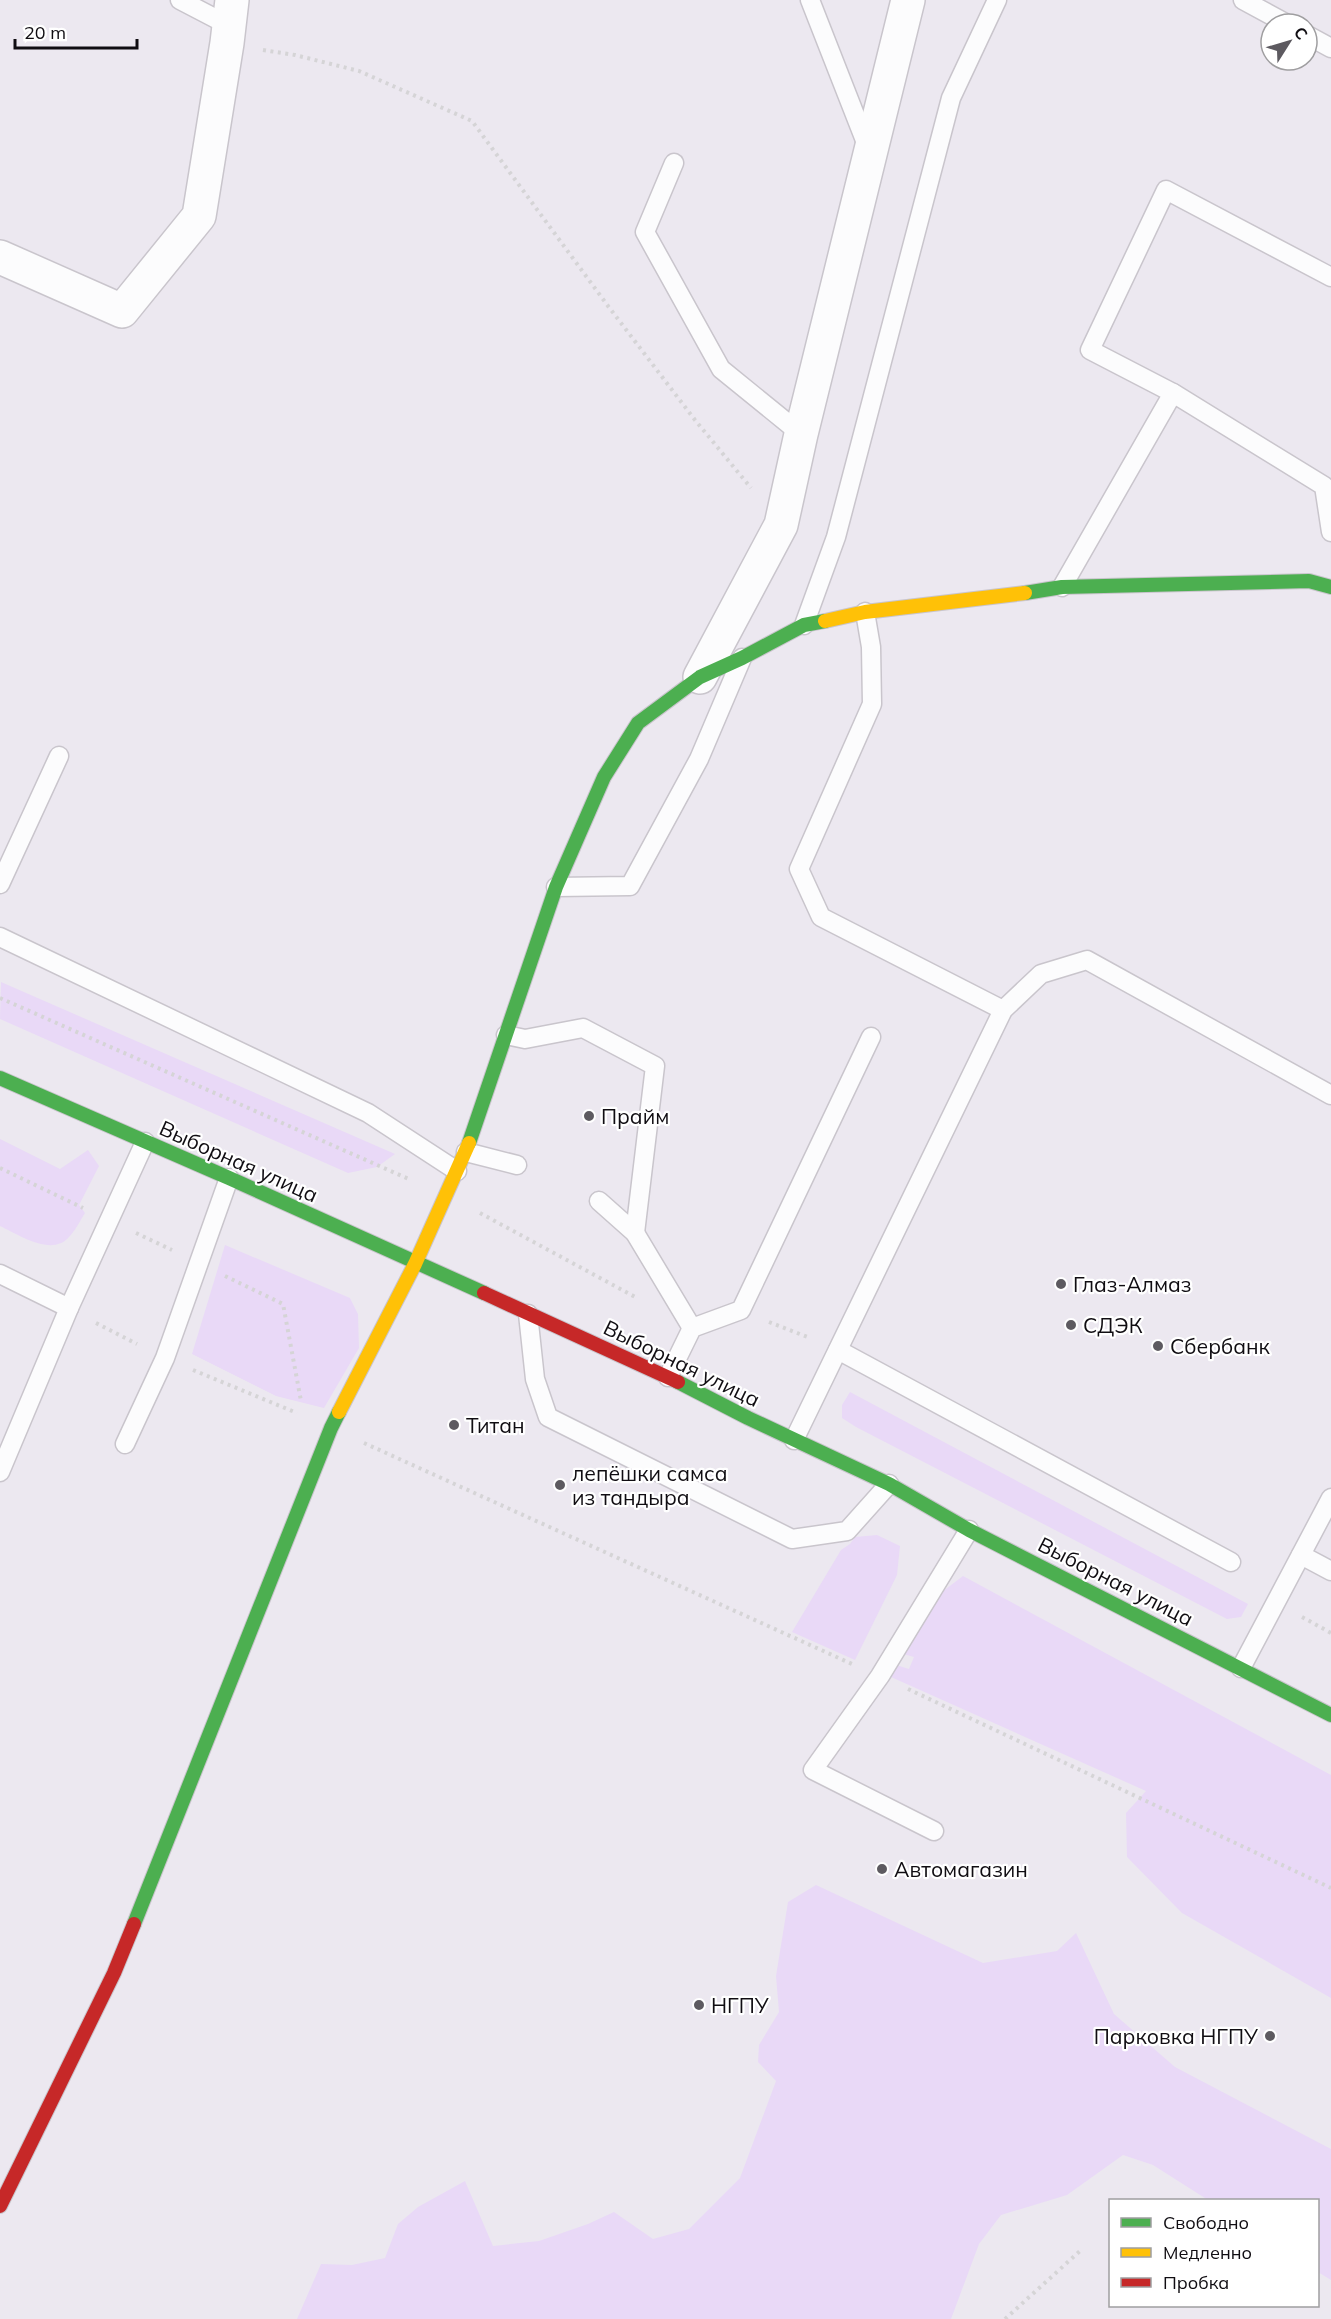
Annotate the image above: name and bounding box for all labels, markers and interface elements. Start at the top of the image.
scale bar [15,12,136,50]
north arrow [1259,12,1319,72]
text: 20 m [24,21,66,44]
text: С [1290,23,1312,43]
place label: Прайм [601,1103,669,1129]
marker: Прайм [582,1109,596,1123]
street label: Выборная улица [156,1114,322,1208]
place label: Глаз-Алмаз [1073,1271,1192,1297]
marker: Глаз-Алмаз [1054,1277,1068,1291]
place label: СДЭК [1083,1312,1143,1338]
street label: Выборная улица [600,1314,764,1412]
marker: СДЭК [1064,1318,1078,1332]
place label: Сбербанк [1170,1333,1271,1359]
marker: Сбербанк [1151,1339,1165,1353]
place label: Титан [466,1412,525,1438]
marker: Титан [447,1418,461,1432]
place label: лепёшки самса из тандыра [572,1460,727,1510]
marker: лепёшки самса из тандыра [553,1478,567,1492]
street label: Выборная улица [1034,1531,1198,1631]
place label: Автомагазин [894,1856,1028,1882]
marker: Автомагазин [875,1862,889,1876]
place label: НГПУ [711,1992,769,2018]
marker: НГПУ [692,1998,706,2012]
place label: Парковка НГПУ [1094,2023,1258,2049]
marker: Парковка НГПУ [1263,2029,1277,2043]
legend [1109,2199,1319,2307]
text: Свободно [1163,2211,1249,2234]
text: Медленно [1163,2241,1252,2264]
text: Пробка [1163,2271,1229,2294]

